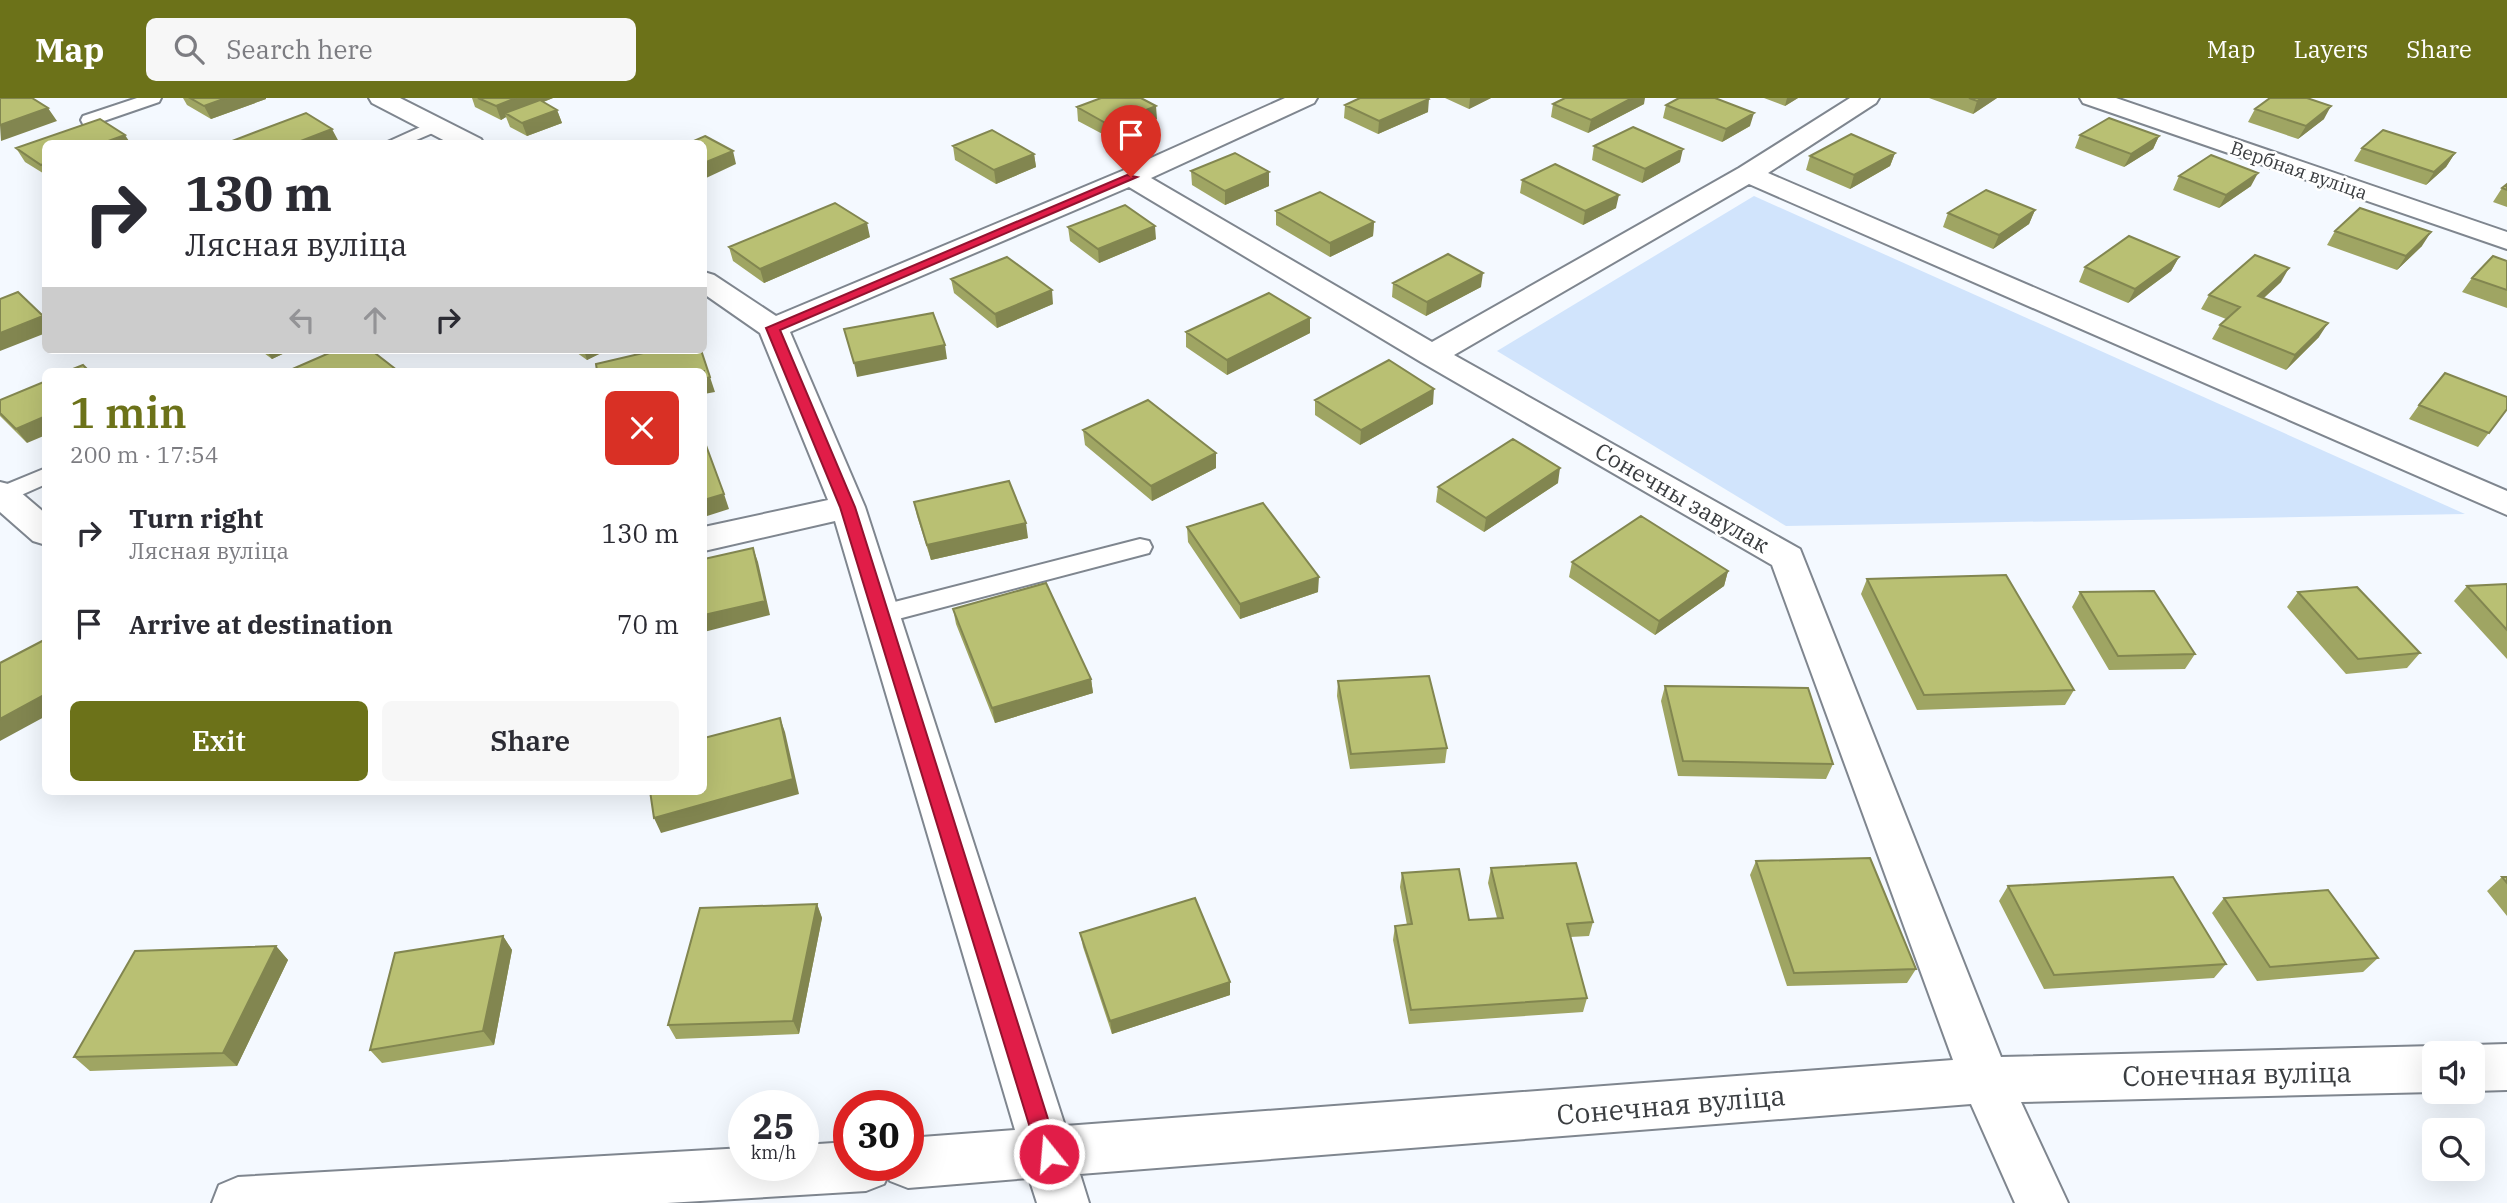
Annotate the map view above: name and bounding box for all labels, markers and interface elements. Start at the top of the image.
search box [146,18,636,81]
text: Map [35,28,104,71]
icon: search [170,30,208,68]
text: Search here [226,32,373,66]
text: Map [2207,33,2255,65]
text: Layers [2293,33,2368,65]
text: Share [2406,33,2472,65]
pin [1101,105,1161,177]
icon: arrive [1112,116,1150,154]
street label: Вербная вуліца [2227,135,2371,205]
text: 130 m [185,161,332,224]
icon: right [70,168,161,259]
text: Лясная вуліца [185,223,408,265]
icon: left [283,301,321,339]
icon: ahead [356,301,394,339]
icon: right [429,301,467,339]
text: 1 min [70,385,187,440]
button: close [605,391,679,465]
street label: Сонечны завулак [1590,435,1776,559]
text: 200 m · 17:54 [70,439,219,469]
text: Turn right [129,501,263,535]
icon: right [70,514,108,552]
text: 130 m [601,516,679,550]
text: Лясная вуліца [129,535,289,565]
icon: arrive [70,605,108,643]
text: Arrive at destination [129,607,393,641]
text: 70 m [617,607,679,641]
button: Exit [70,701,368,781]
button: Share [382,701,679,781]
map controls [2422,1041,2485,1181]
button: sound [2422,1041,2485,1104]
street label: Сонечная вуліца [2122,1053,2352,1094]
street label: Сонечная вуліца [1555,1076,1787,1133]
speed limit sign: 30 [833,1090,924,1181]
text: 25 [752,1103,795,1149]
position arrow [1012,1117,1086,1191]
button: search [2422,1118,2485,1181]
text: km/h [751,1141,796,1164]

